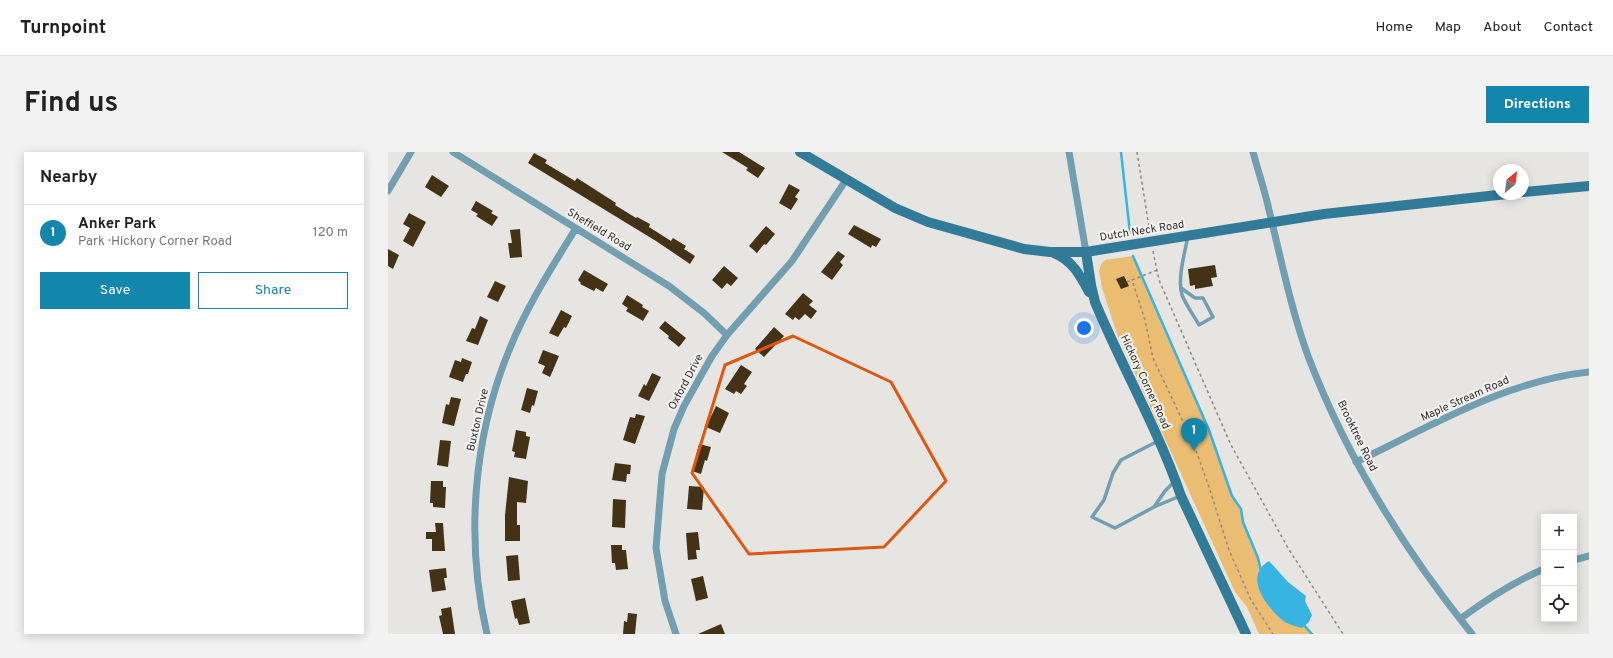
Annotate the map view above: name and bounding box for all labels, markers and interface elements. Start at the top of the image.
text: Turnpoint [20,16,106,40]
text: Home [1376,19,1413,36]
text: Map [1435,19,1461,36]
text: About [1483,19,1522,36]
text: Contact [1544,19,1593,36]
text: Find us [24,86,118,122]
button: Directions [1486,86,1589,123]
north arrow [1493,164,1529,200]
text: Nearby [40,167,97,189]
street label: Sheffield Road [564,205,634,255]
text: Anker Park [78,215,156,234]
street label: Dutch Neck Road [1099,217,1185,245]
text: 1 [50,225,56,241]
text: 120 m [313,225,348,241]
text: Park · Hickory Corner Road [78,234,232,250]
button: Save [40,272,190,309]
button: Share [198,272,348,309]
your location [1074,318,1094,338]
street label: Hickory Corner Road [1117,333,1173,431]
street label: Oxford Drive [665,351,707,412]
street label: Maple Stream Road [1419,373,1511,425]
street label: Buxton Drive [464,387,492,453]
street label: Brooktree Road [1334,398,1380,474]
pin: 1 [1181,418,1207,451]
map controls [1541,514,1577,622]
button: + [1541,514,1577,550]
button: − [1541,550,1577,586]
button: locate [1541,586,1577,622]

